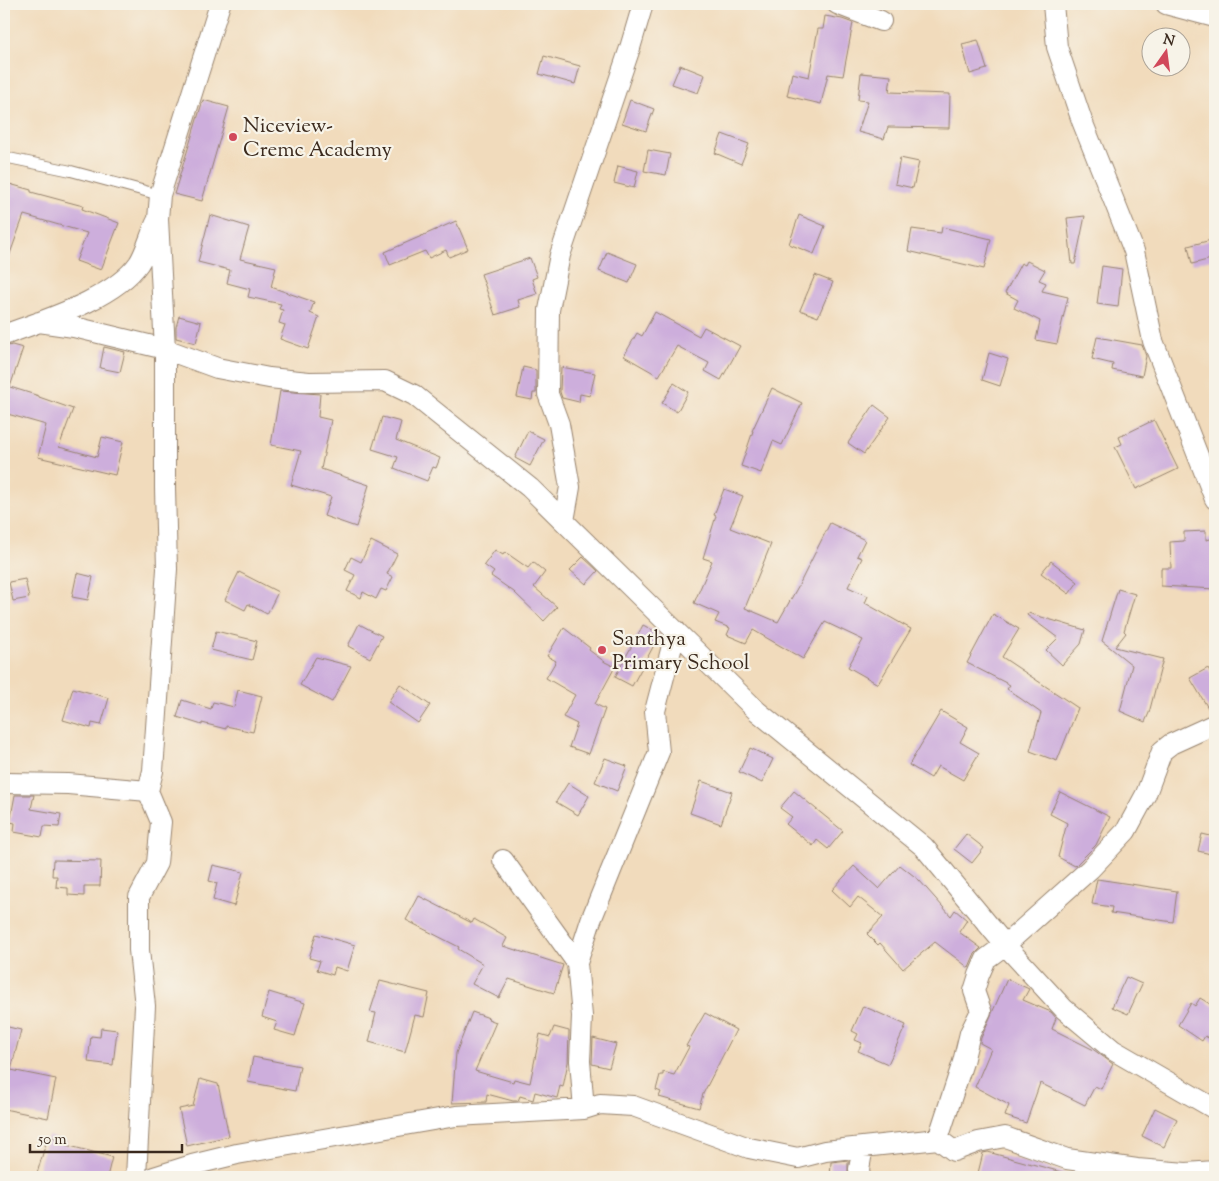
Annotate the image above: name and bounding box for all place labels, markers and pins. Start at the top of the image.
place label: Niceview- Cremc Academy [243,112,392,166]
marker: Niceview- Cremc Academy [227,131,239,143]
place label: Santhya Primary School [612,625,750,679]
marker: Santhya Primary School [596,644,608,656]

